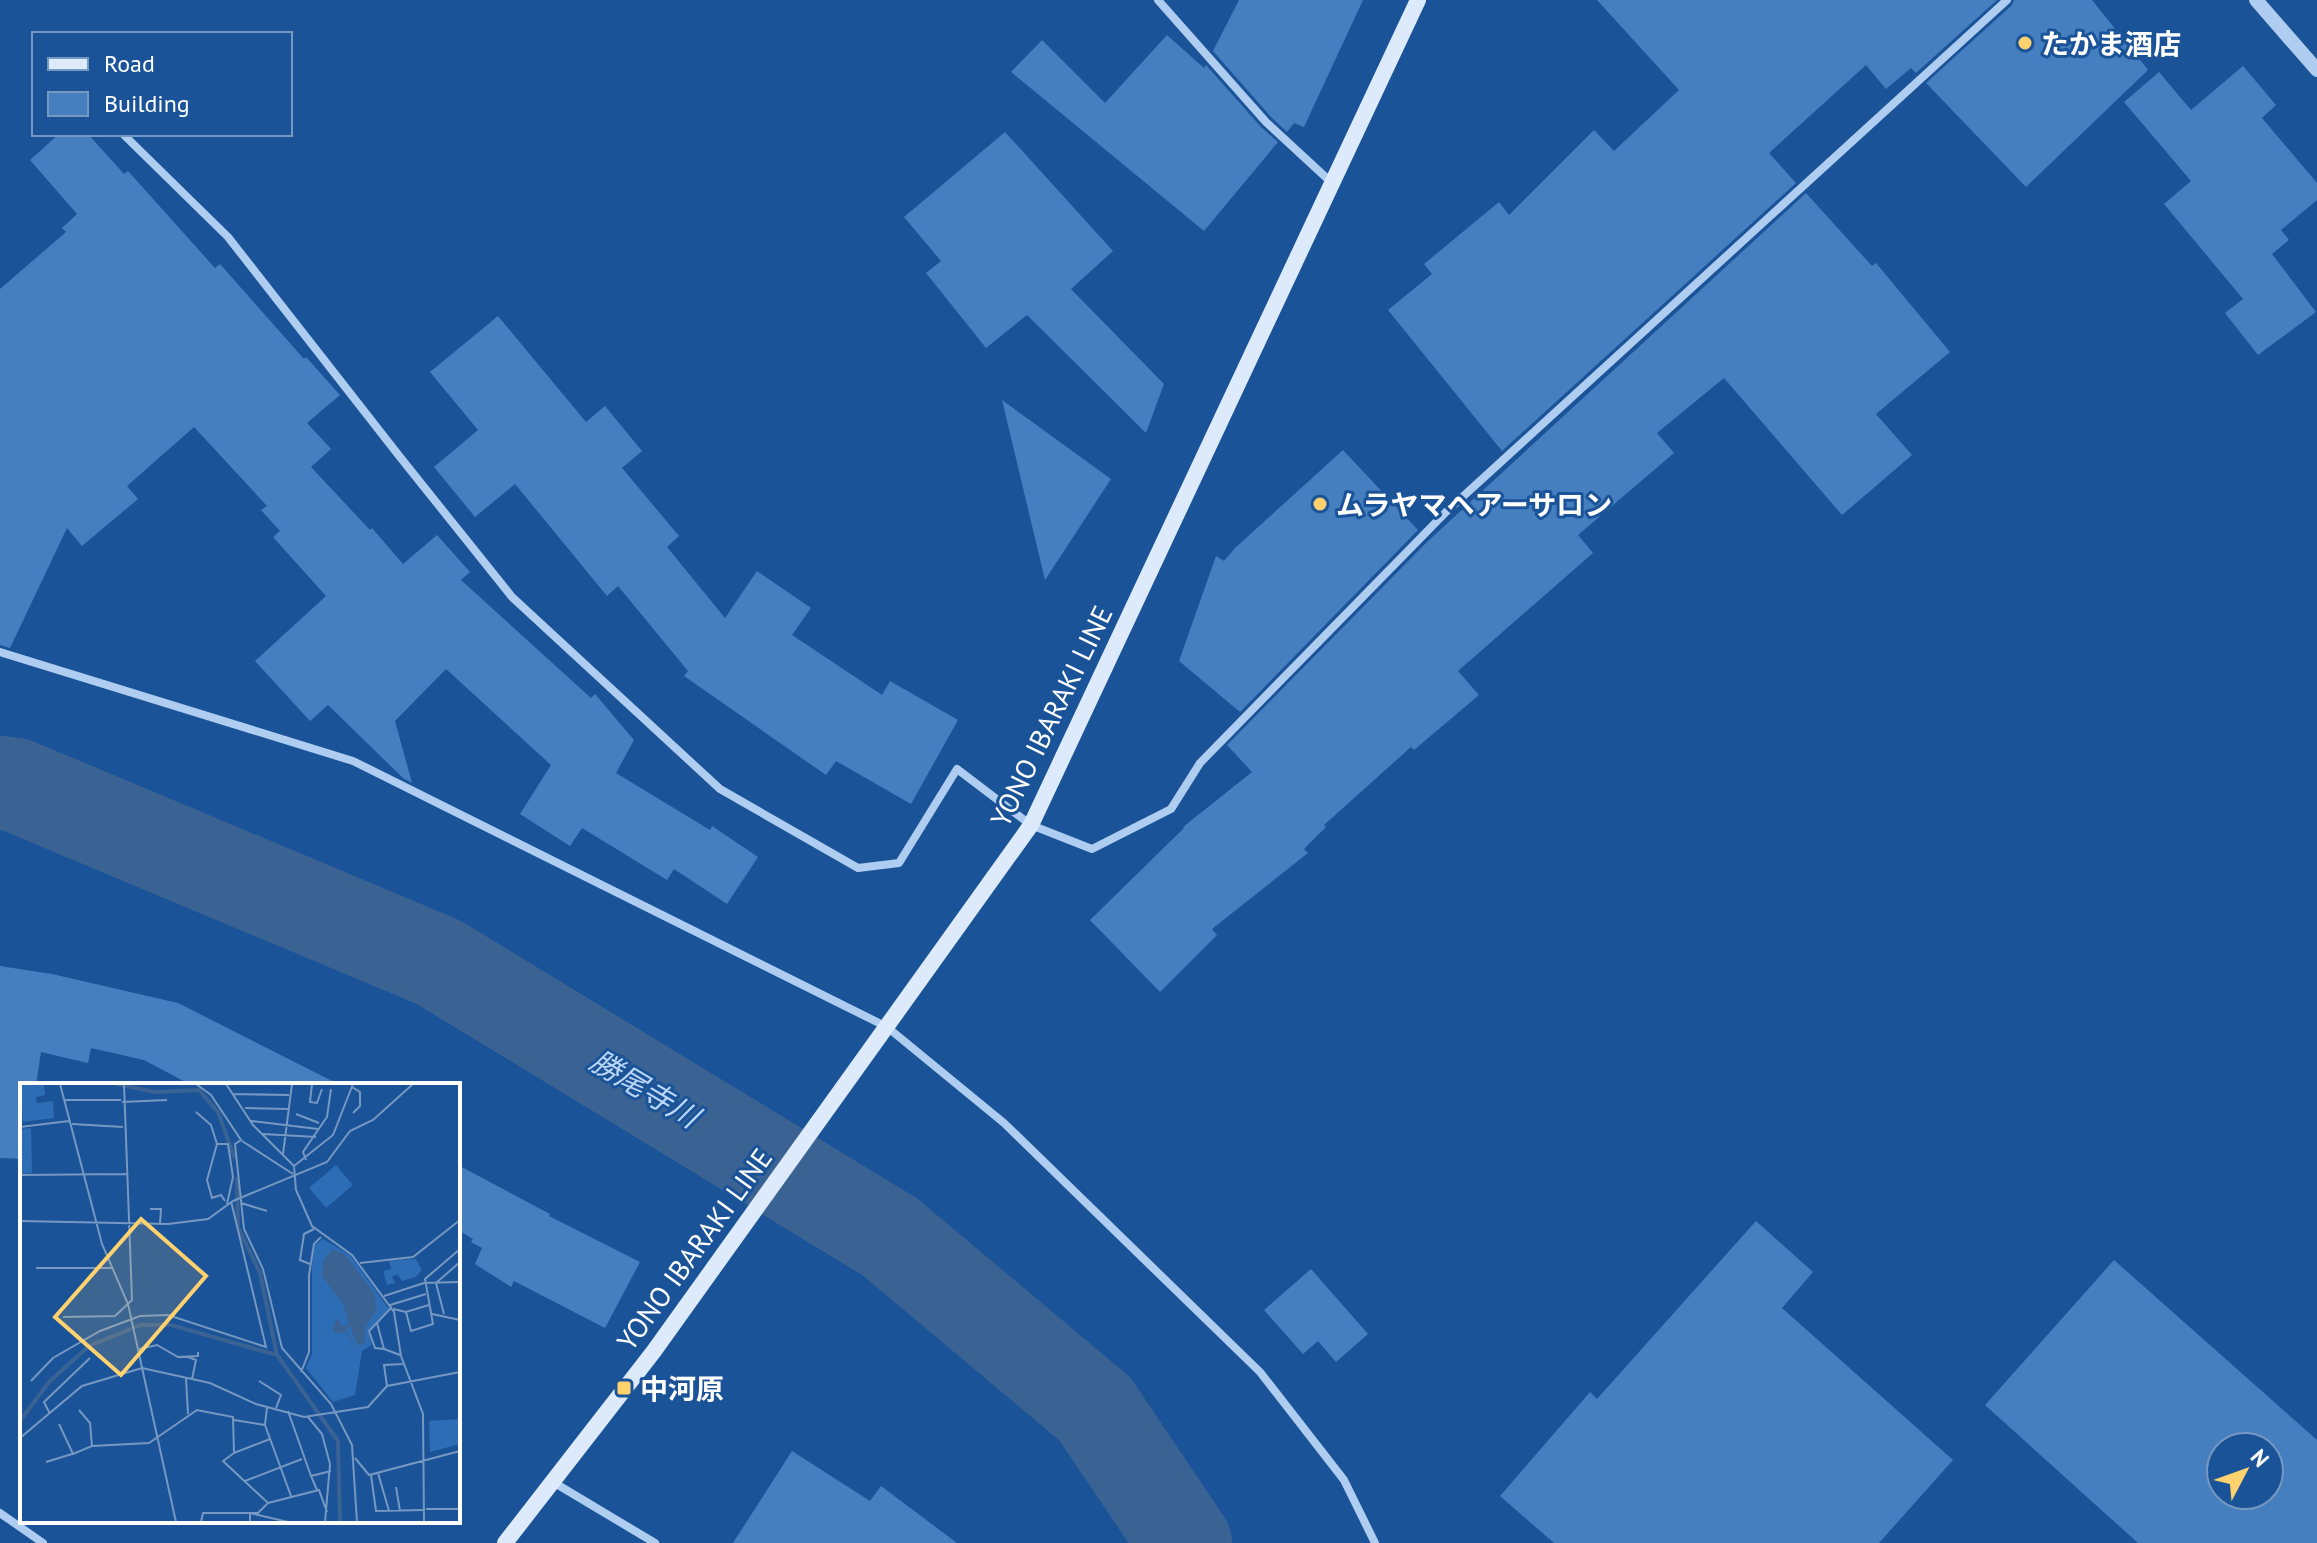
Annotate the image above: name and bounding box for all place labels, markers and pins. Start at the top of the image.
place label: たかま酒店 [2041,25,2181,62]
marker: たかま酒店 [2016,34,2034,52]
place label: ムラヤマヘアーサロン [1336,486,1612,523]
marker: ムラヤマヘアーサロン [1311,495,1329,513]
place label: 中河原 [640,1370,724,1407]
marker: 中河原 [615,1379,633,1397]

